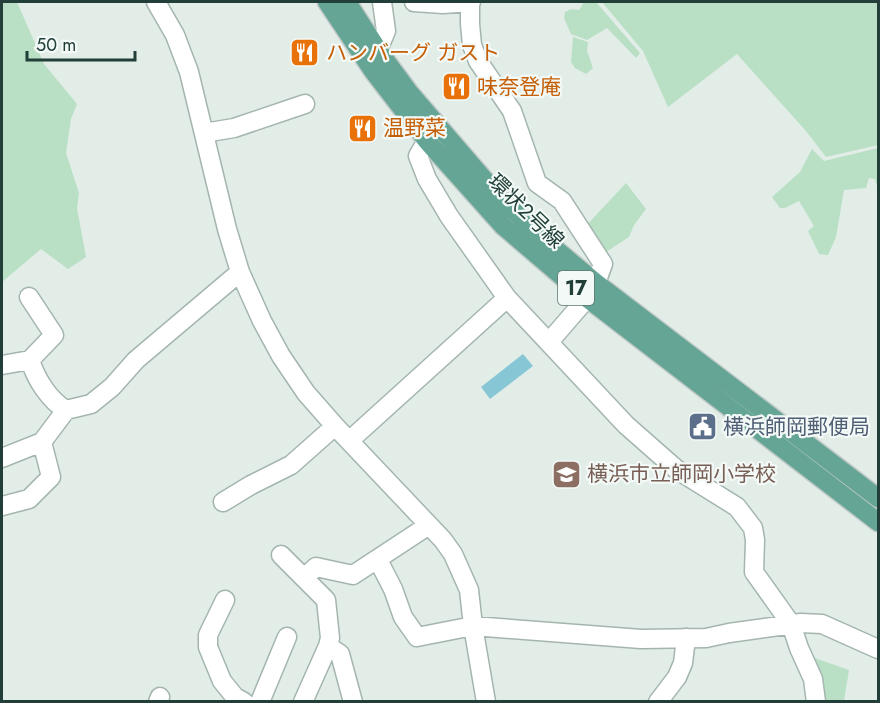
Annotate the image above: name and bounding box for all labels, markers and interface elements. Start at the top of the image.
scale bar [27,24,135,62]
text: 50 m [36,32,76,58]
restaurant icon: ハンバーグ ガスト [289,37,321,69]
place label: ハンバーグ ガスト [326,38,500,68]
restaurant icon: 味奈登庵 [440,71,472,103]
place label: 味奈登庵 [477,72,561,102]
restaurant icon: 温野菜 [346,112,378,144]
place label: 温野菜 [383,113,446,143]
street label: 環状2号線 [481,167,571,255]
road number: 17 [558,271,594,305]
public building icon: 横浜師岡郵便局 [686,411,718,443]
place label: 横浜師岡郵便局 [723,412,870,442]
school or university icon: 横浜市立師岡小学校 [550,458,582,490]
place label: 横浜市立師岡小学校 [587,459,776,489]

